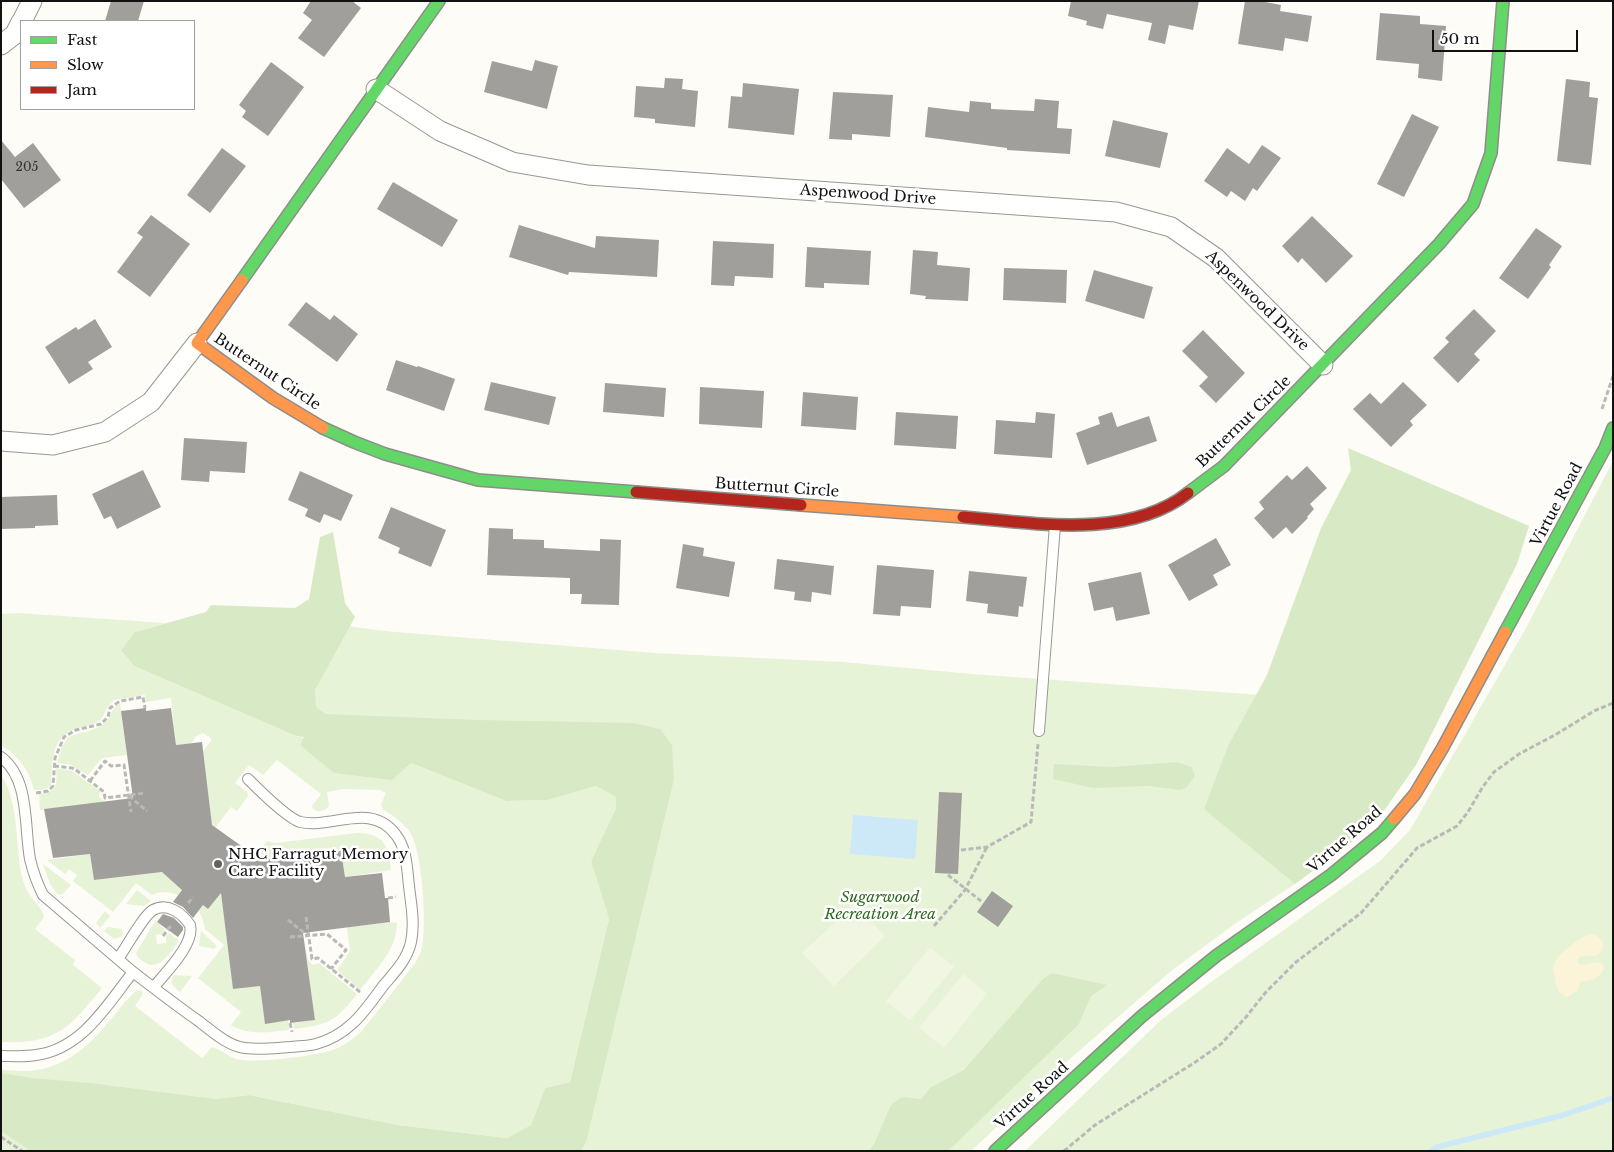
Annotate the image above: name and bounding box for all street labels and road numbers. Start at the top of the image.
street label: Aspenwood Drive [799,181,937,209]
street label: Aspenwood Drive [1202,247,1312,355]
street label: Butternut Circle [210,330,324,414]
street label: Butternut Circle [1193,372,1295,472]
street label: Virtue Road [1527,460,1587,550]
street label: Butternut Circle [714,475,840,501]
street label: Virtue Road [1304,803,1386,877]
street label: Virtue Road [992,1058,1072,1134]

